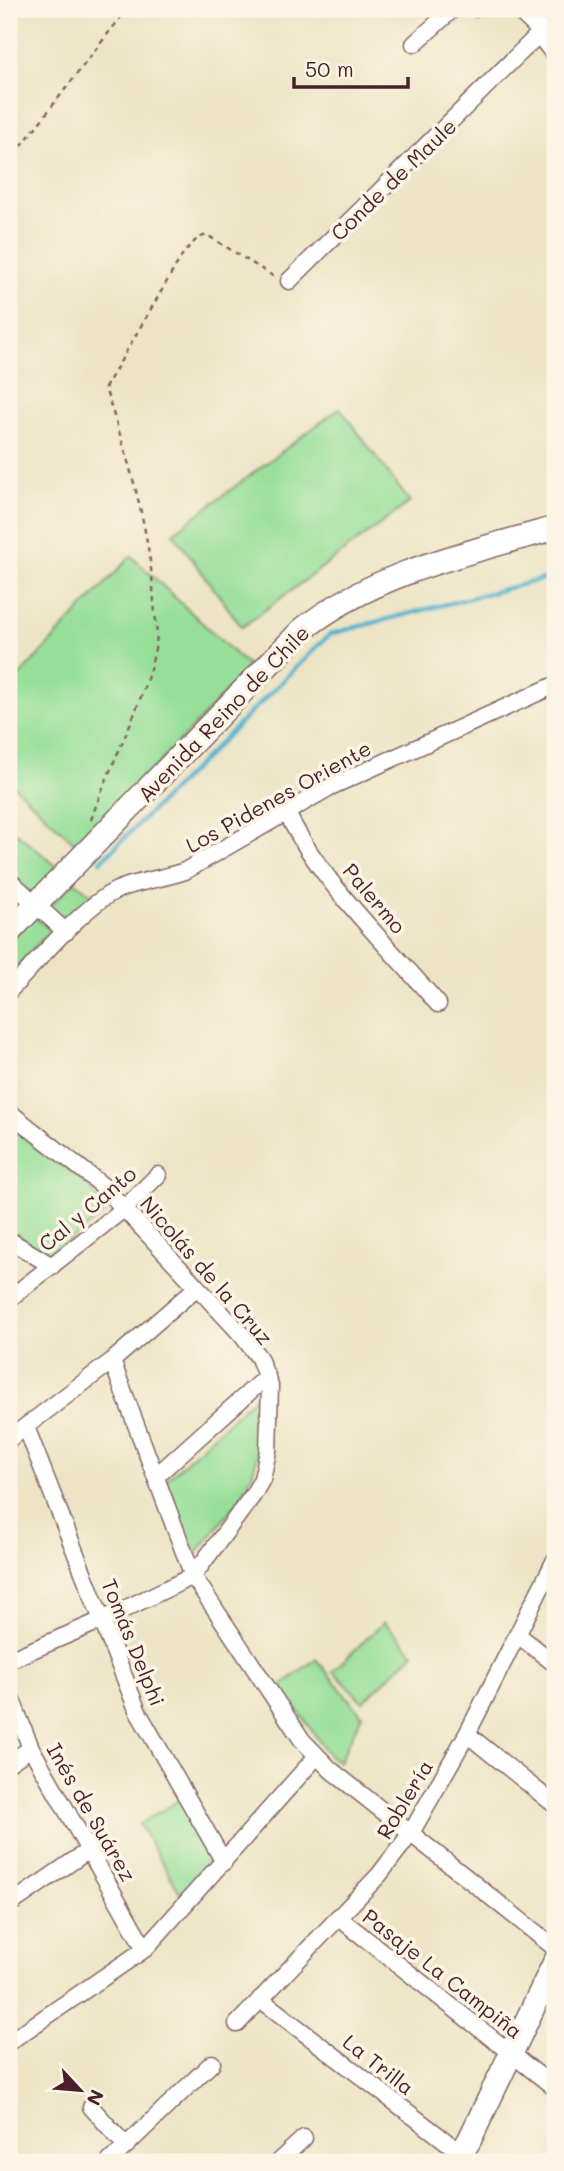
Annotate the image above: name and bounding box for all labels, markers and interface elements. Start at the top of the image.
scale bar [294,46,408,90]
text: 50 m [305,55,354,82]
street label: Conde de Maule [324,112,462,246]
street label: Avenida Reino de Chile [131,619,315,807]
street label: Los Pidenes Oriente [180,734,376,858]
street label: Palermo [338,857,412,939]
street label: Cal y Canto [33,1159,141,1257]
street label: Nicolás de la Cruz [135,1190,279,1350]
street label: Tomás Delphi [96,1574,172,1710]
street label: Inés de Suárez [41,1738,143,1886]
street label: Roblería [370,1754,438,1844]
street label: Pasaje La Campiña [358,1902,528,2044]
street label: La Trilla [338,2028,420,2100]
north arrow [46,2056,116,2126]
text: N [81,2086,110,2110]

